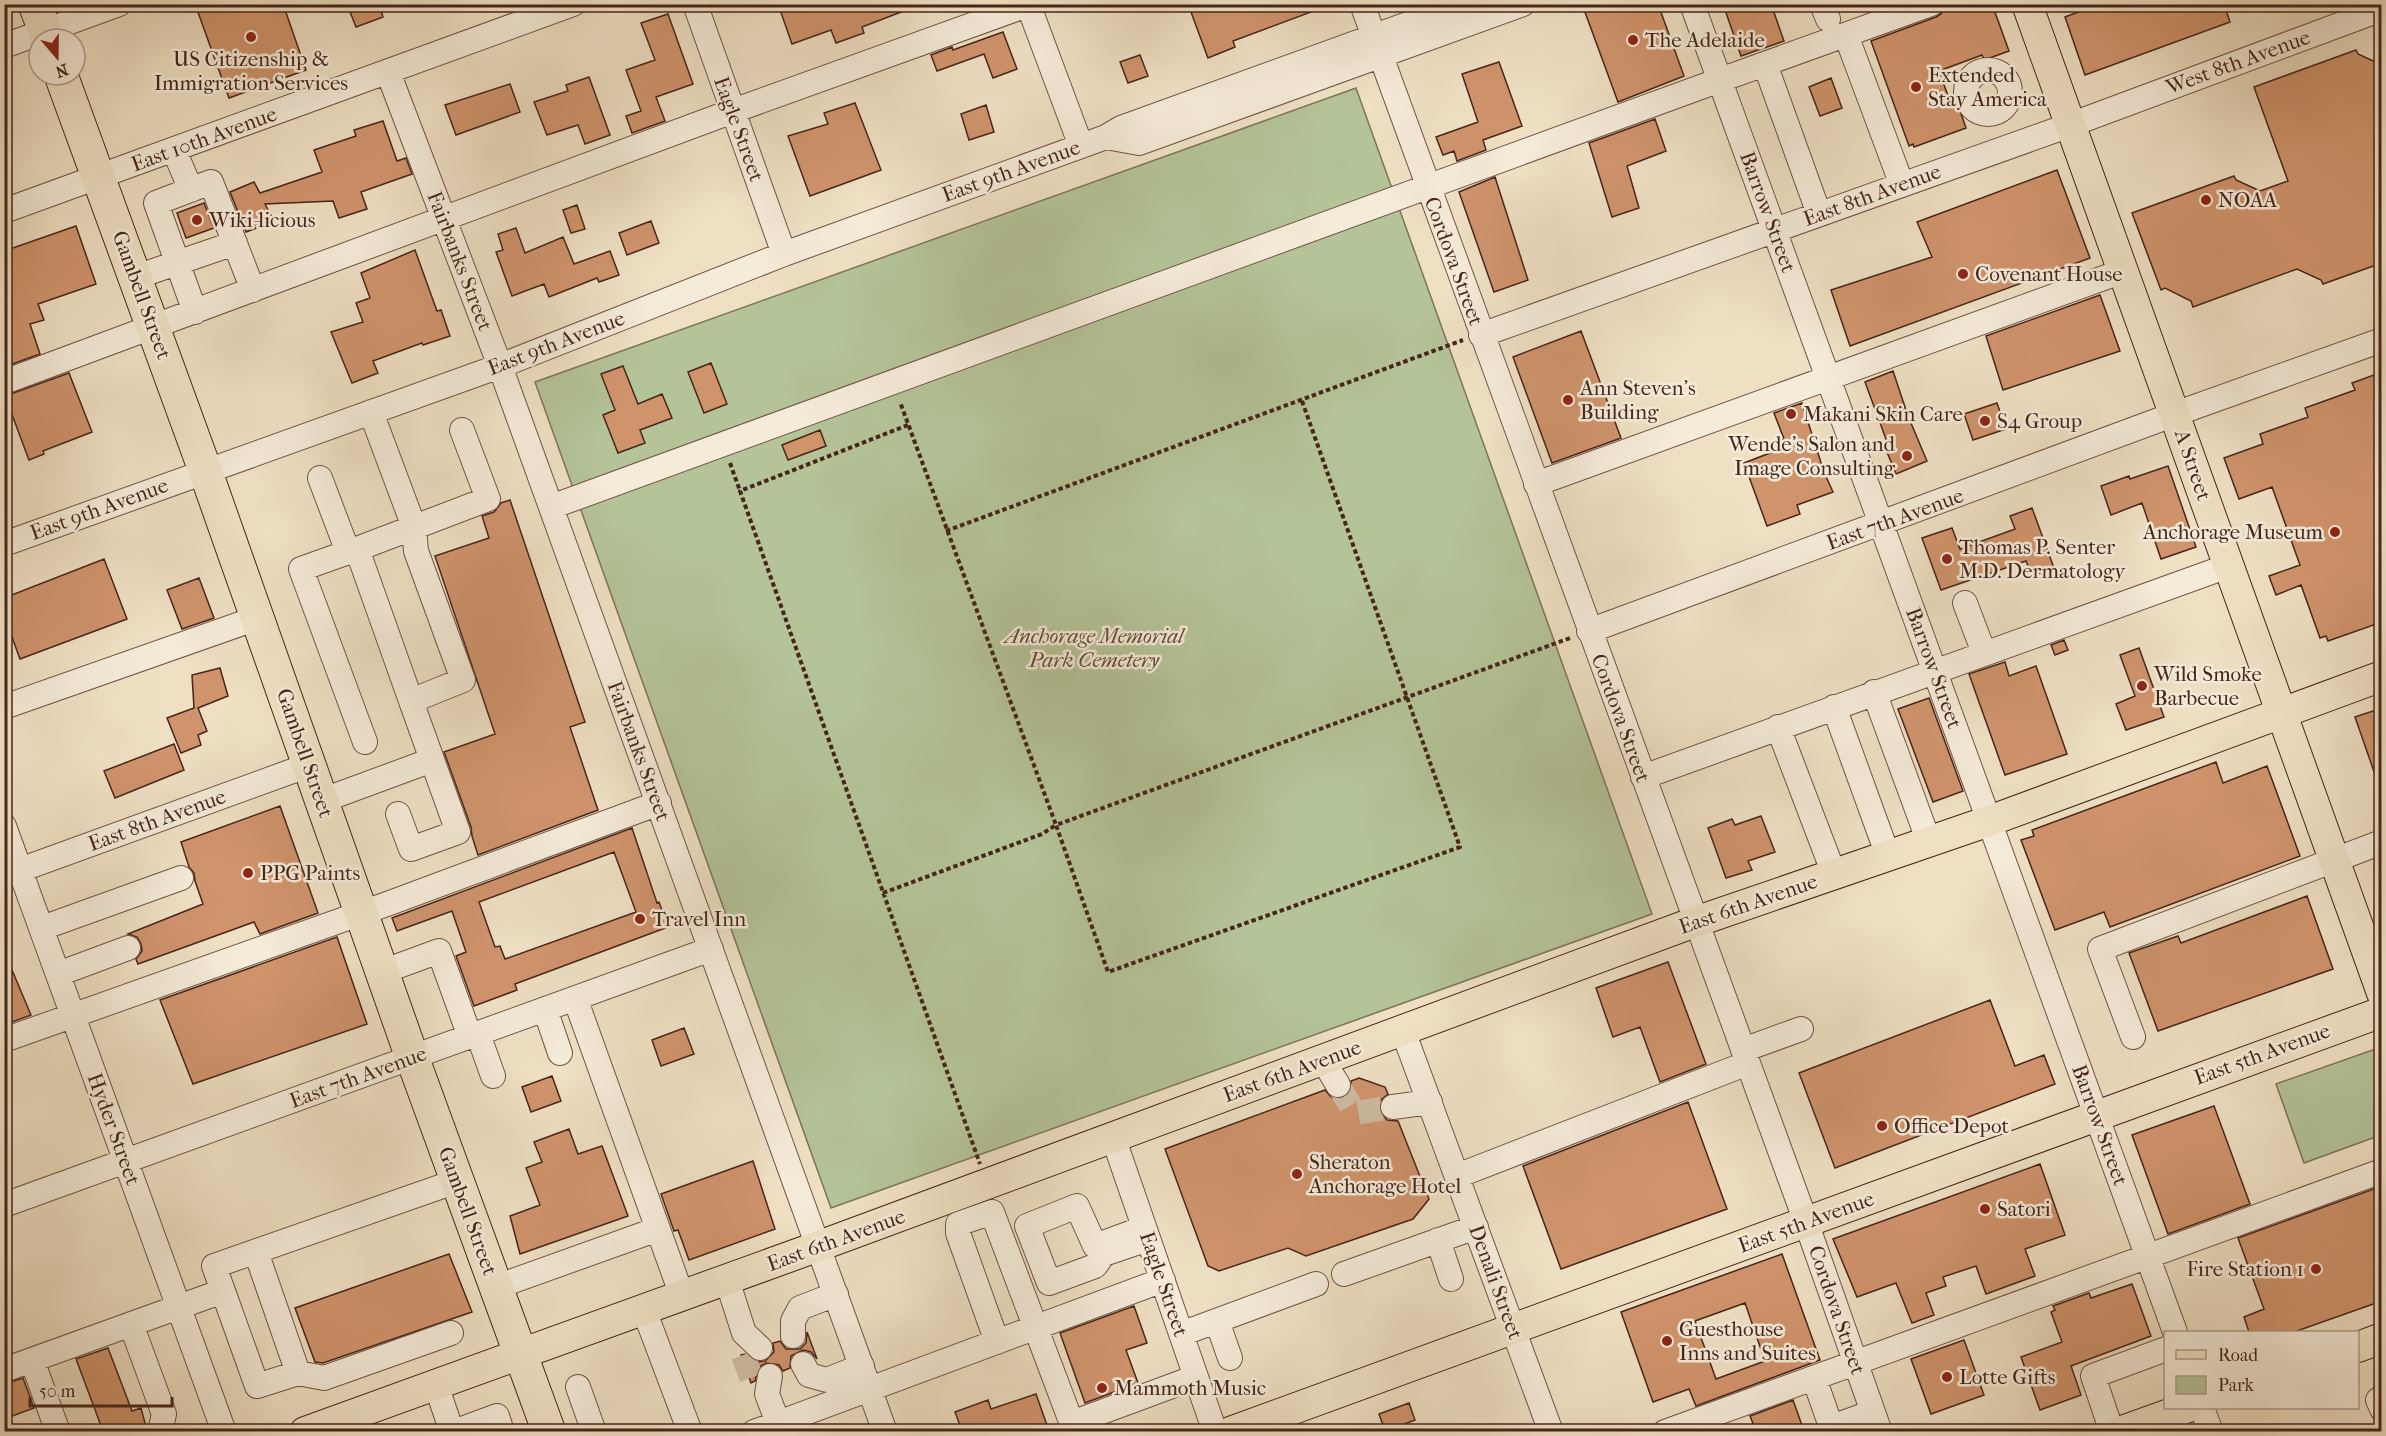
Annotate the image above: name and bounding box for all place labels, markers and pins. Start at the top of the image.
place label: The Adelaide [1645,28,1765,52]
marker: US Citizenship & Immigration Services [244,30,258,44]
marker: The Adelaide [1626,33,1640,47]
place label: US Citizenship & Immigration Services [154,47,348,95]
place label: Extended Stay America [1928,63,2047,111]
marker: Extended Stay America [1909,80,1923,94]
place label: NOAA [2218,188,2278,212]
marker: NOAA [2199,193,2213,207]
place label: Wiki-licious [208,208,316,232]
marker: Wiki-licious [190,213,204,227]
place label: Covenant House [1975,262,2123,286]
marker: Covenant House [1956,267,1970,281]
place label: Ann Steven's Building [1579,376,1696,424]
marker: Ann Steven's Building [1561,393,1575,407]
place label: Makani Skin Care [1803,402,1963,426]
marker: Makani Skin Care [1784,407,1798,421]
place label: S4 Group [1997,409,2082,433]
marker: S4 Group [1978,414,1992,428]
place label: Wende's Salon and Image Consulting [1727,432,1896,480]
marker: Wende's Salon and Image Consulting [1900,449,1914,463]
place label: Anchorage Museum [2142,520,2324,544]
marker: Anchorage Museum [2328,525,2342,539]
place label: Thomas P. Senter M.D. Dermatology [1959,535,2126,583]
marker: Thomas P. Senter M.D. Dermatology [1940,552,1954,566]
place label: Wild Smoke Barbecue [2153,662,2262,710]
marker: Wild Smoke Barbecue [2135,679,2149,693]
place label: PPG Paints [260,861,361,885]
marker: PPG Paints [241,866,255,880]
place label: Travel Inn [652,907,746,931]
marker: Travel Inn [633,912,647,926]
place label: Office Depot [1894,1114,2009,1138]
marker: Office Depot [1875,1119,1889,1133]
place label: Sheraton Anchorage Hotel [1308,1150,1462,1198]
marker: Sheraton Anchorage Hotel [1290,1167,1304,1181]
place label: Satori [1997,1197,2051,1221]
marker: Satori [1978,1202,1992,1216]
place label: Fire Station 1 [2187,1257,2304,1281]
marker: Fire Station 1 [2309,1262,2323,1276]
place label: Guesthouse Inns and Suites [1679,1317,1816,1365]
marker: Guesthouse Inns and Suites [1660,1334,1674,1348]
place label: Lotte Gifts [1959,1365,2056,1389]
marker: Lotte Gifts [1940,1370,1954,1384]
place label: Mammoth Music [1114,1376,1266,1400]
marker: Mammoth Music [1095,1381,1109,1395]

